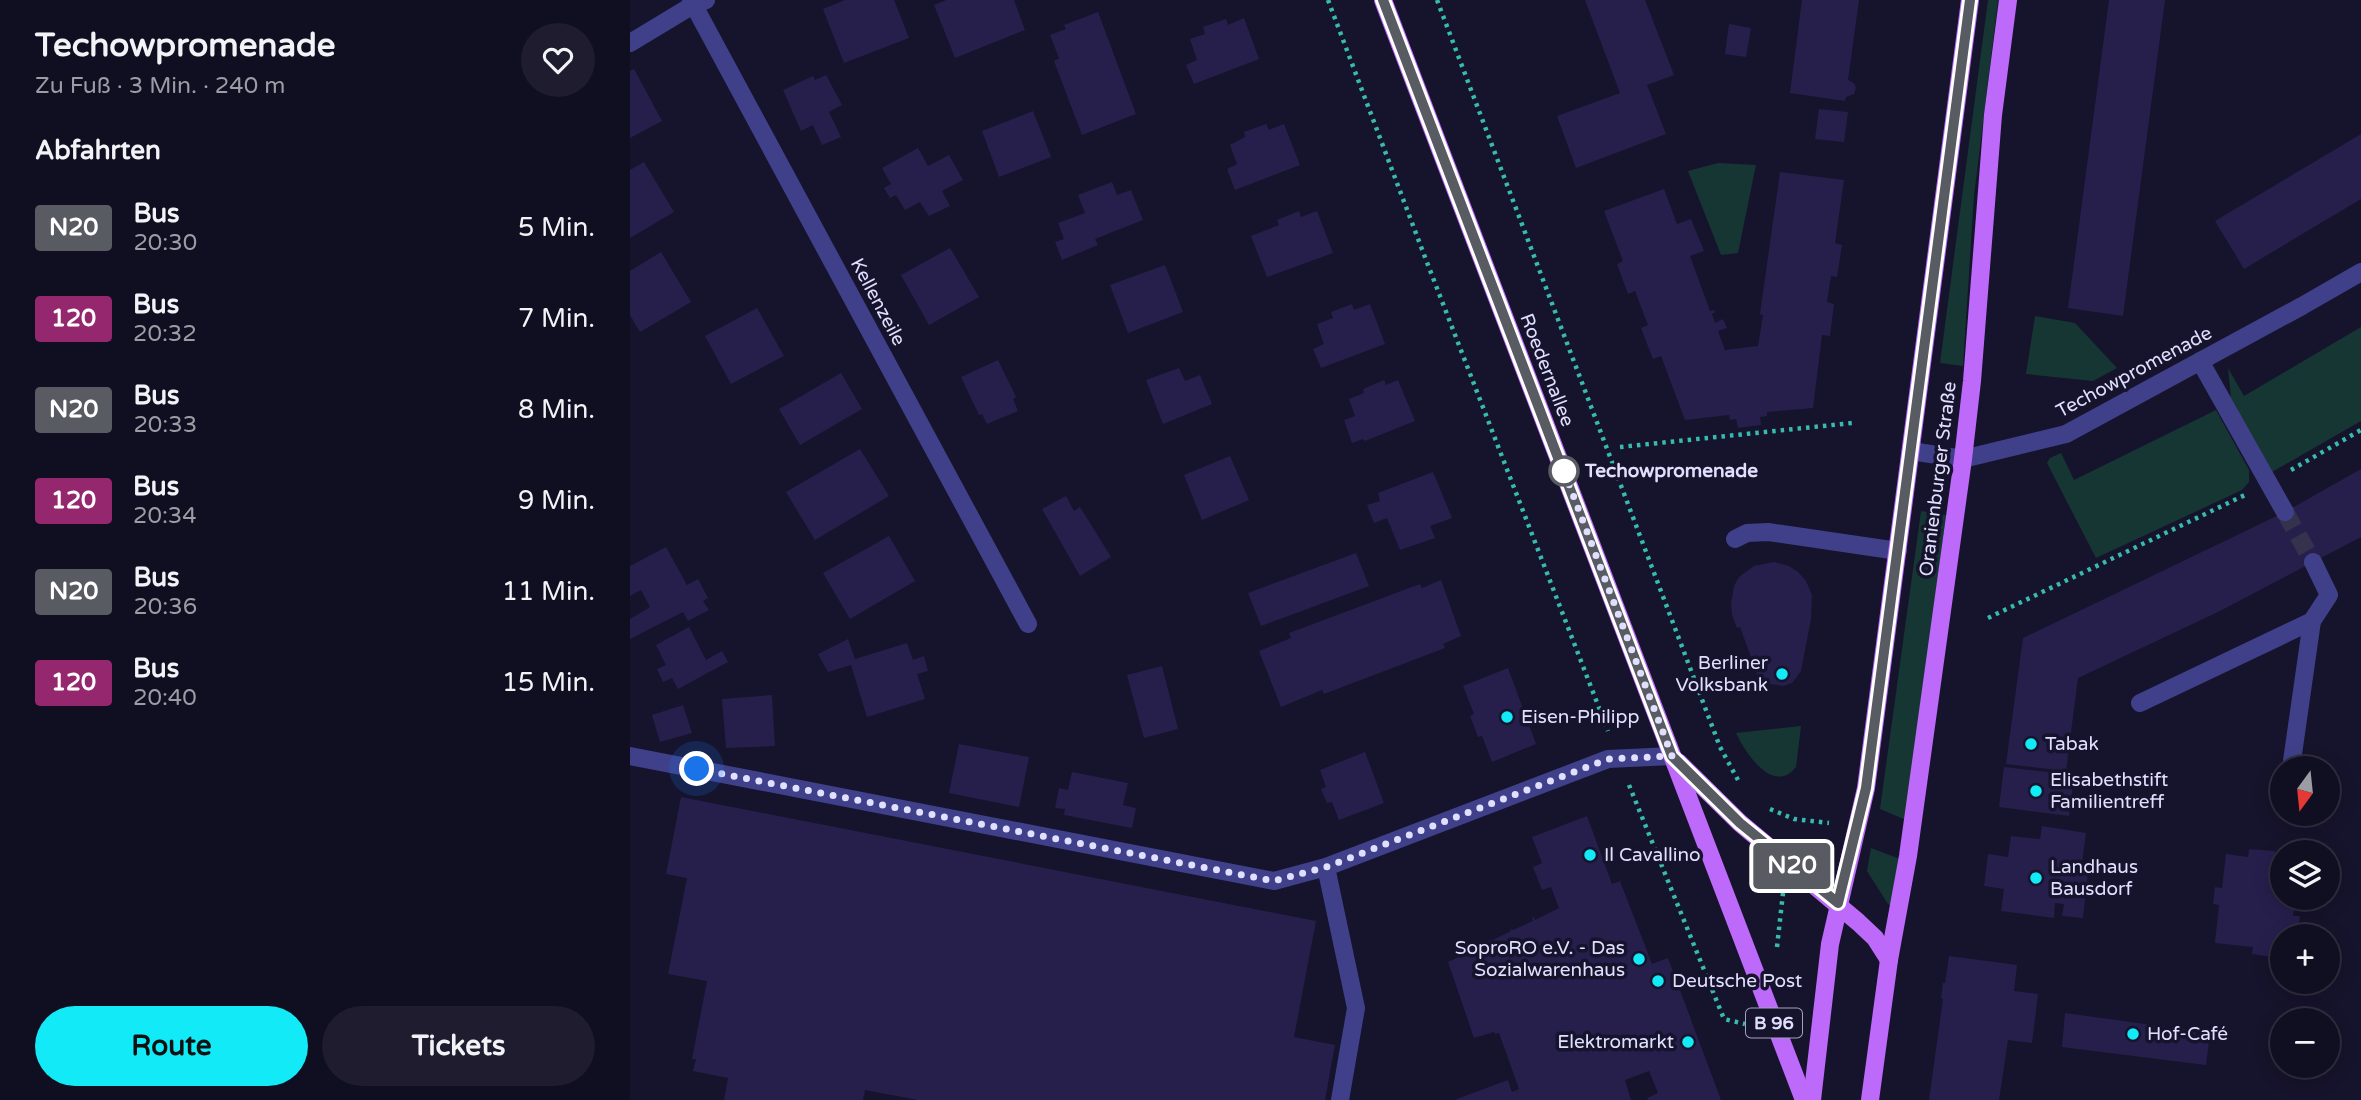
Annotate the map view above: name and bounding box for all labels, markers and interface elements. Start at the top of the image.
button: heart [521,23,595,97]
text: Techowpromenade [35,26,335,65]
text: Zu Fuß · 3 Min. · 240 m [35,72,285,100]
text: Abfahrten [35,135,161,166]
text: Bus [133,198,180,229]
text: 5 Min. [518,212,595,243]
text: N20 [49,213,98,242]
text: 20:30 [133,229,197,257]
street label: Kellenzeile [846,255,910,349]
text: Bus [133,289,179,320]
text: 7 Min. [518,303,595,334]
text: 120 [51,304,96,333]
street label: Roedernallee [1515,310,1579,430]
text: 20:32 [133,320,197,348]
street label: Techowpromenade [2052,322,2216,422]
text: Bus [133,380,180,411]
street label: Oranienburger Straße [1915,380,1961,578]
text: 8 Min. [518,394,595,425]
text: N20 [49,395,98,424]
text: 20:33 [133,411,197,439]
marker: Techowpromenade [1549,456,1579,486]
place label: Techowpromenade [1584,460,1758,483]
text: Bus [133,471,179,502]
text: 9 Min. [518,485,595,516]
text: 120 [51,486,96,515]
text: 20:34 [133,502,197,530]
text: Bus [133,562,180,593]
text: 11 Min. [502,576,595,607]
text: N20 [49,577,98,606]
text: 20:36 [133,593,197,621]
place label: Berliner Volksbank [1676,652,1769,696]
text: Bus [133,653,179,684]
marker: Berliner Volksbank [1774,666,1790,682]
text: 15 Min. [502,667,595,698]
text: 120 [51,668,96,697]
text: 20:40 [133,684,197,712]
place label: Eisen-Philipp [1521,706,1639,728]
marker: Eisen-Philipp [1499,709,1515,725]
place label: Tabak [2045,733,2099,755]
marker: Tabak [2023,736,2039,752]
your location [679,751,714,786]
north arrow [2270,756,2340,826]
map controls [2270,756,2340,1078]
place label: Elisabethstift Familientreff [2050,769,2168,813]
marker: Elisabethstift Familientreff [2028,783,2044,799]
button: layers [2270,840,2340,910]
line badge: N20 [1752,843,1832,889]
place label: Il Cavallino [1604,844,1701,866]
marker: Il Cavallino [1582,847,1598,863]
text: N20 [1767,851,1817,880]
place label: Landhaus Bausdorf [2050,856,2138,900]
marker: Landhaus Bausdorf [2028,870,2044,886]
button: + [2270,924,2340,994]
place label: SoproRO e.V. - Das Sozialwarenhaus [1455,937,1625,981]
marker: SoproRO e.V. - Das Sozialwarenhaus [1631,951,1647,967]
place label: Deutsche Post [1672,970,1802,992]
marker: Deutsche Post [1650,973,1666,989]
button: Route [35,1006,308,1086]
button: Tickets [322,1006,595,1086]
road number: B 96 [1746,1008,1802,1038]
button: − [2270,1008,2340,1078]
place label: Hof-Café [2147,1023,2228,1045]
marker: Hof-Café [2125,1026,2141,1042]
place label: Elektromarkt [1557,1031,1674,1053]
marker: Elektromarkt [1680,1034,1696,1050]

